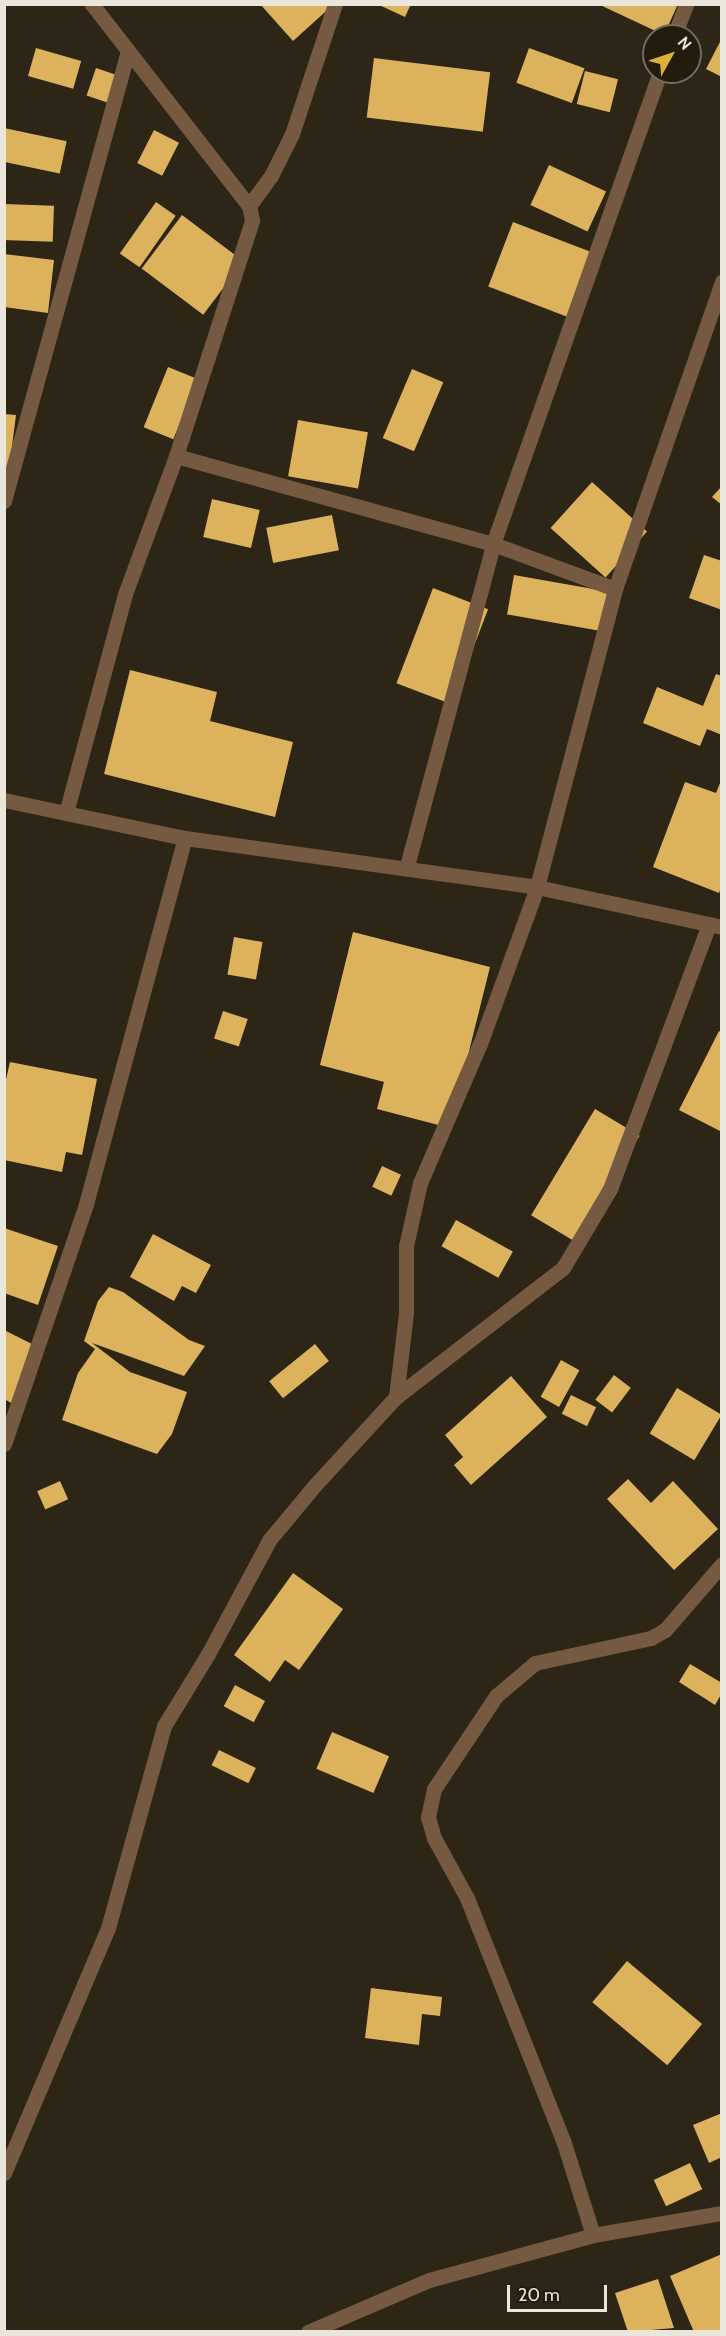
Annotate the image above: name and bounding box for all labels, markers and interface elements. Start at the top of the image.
north arrow [642,24,702,84]
text: N [674,33,696,54]
scale bar [510,2273,610,2311]
text: 20 m [518,2284,560,2306]

